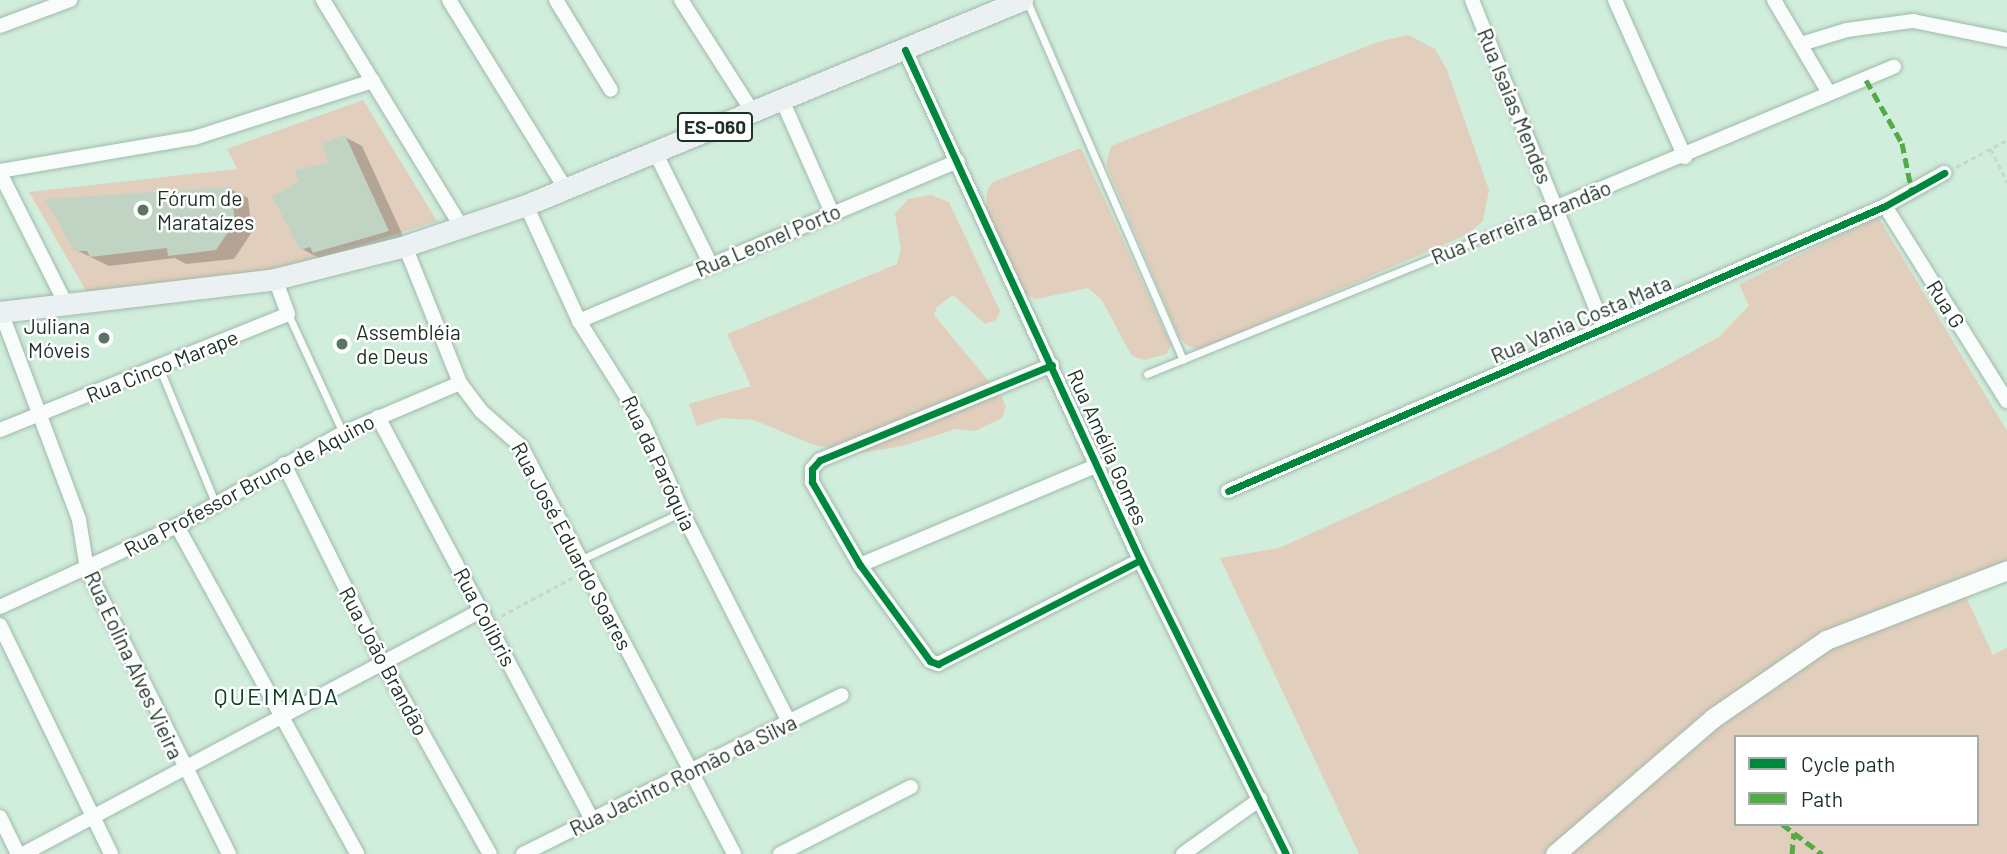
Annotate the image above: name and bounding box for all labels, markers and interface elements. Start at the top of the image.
street label: Rua Isaias Mendes [1472,24,1558,188]
road number: ES-060 [676,111,754,142]
street label: Rua Ferreira Brandão [1427,174,1615,270]
place label: Fórum de Marataízes [157,185,254,235]
street label: Rua Leonel Porto [692,198,844,282]
marker: Fórum de Marataízes [135,202,151,218]
street label: Rua Vania Costa Mata [1487,270,1675,368]
street label: Rua G [1922,275,1970,333]
place label: Juliana Móveis [24,313,90,363]
place label: Assembléia de Deus [356,319,461,369]
street label: Rua Cinco Marape [82,324,242,408]
marker: Juliana Móveis [96,330,112,346]
marker: Assembléia de Deus [334,336,350,352]
street label: Rua Amélia Gomes [1062,365,1154,529]
street label: Rua da Paróquia [617,391,701,535]
street label: Rua Professor Bruno de Aquino [120,408,378,562]
street label: Rua José Eduardo Soares [506,438,638,654]
street label: Rua Colibris [449,563,521,671]
street label: Rua Eolina Alves Vieira [79,567,189,763]
street label: Rua João Brandão [334,582,434,740]
district label: QUEIMADA [215,682,339,710]
street label: Rua Jacinto Romão da Silva [565,709,801,841]
legend [1734,735,1979,826]
text: Cycle path [1801,751,1895,776]
text: Path [1801,786,1843,811]

